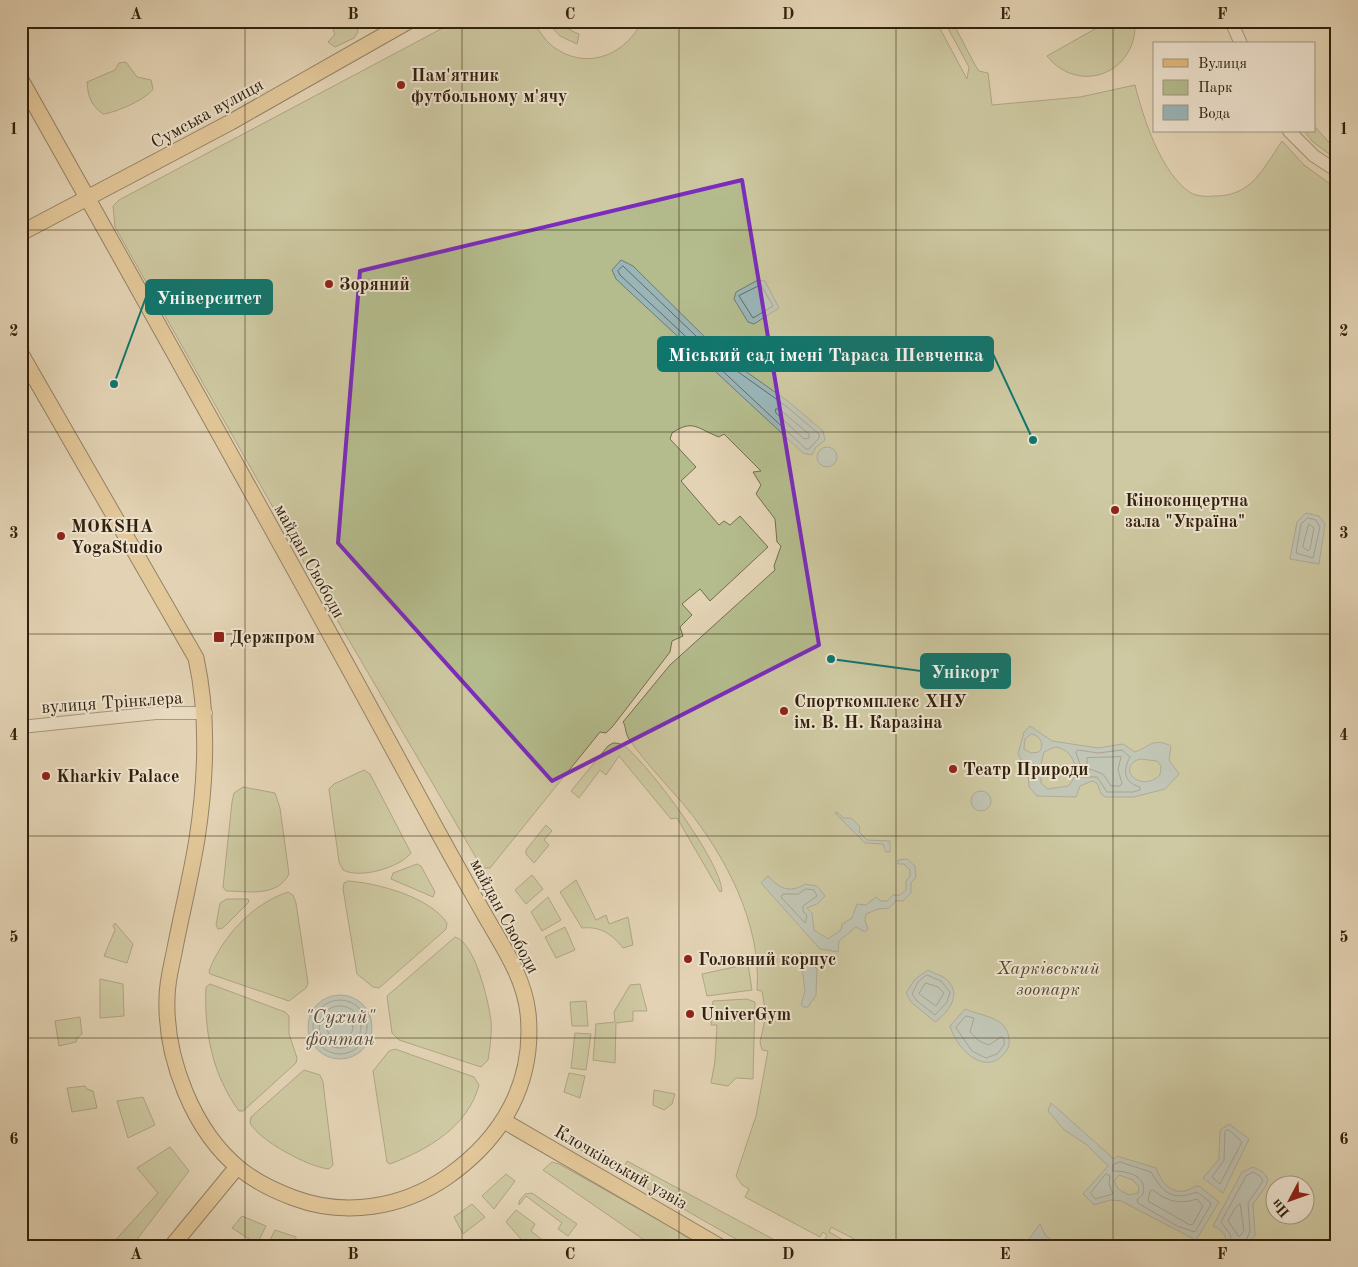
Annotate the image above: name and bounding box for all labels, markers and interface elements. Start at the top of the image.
text: A [130,7,142,23]
text: B [347,7,359,23]
text: C [565,7,575,23]
text: D [782,7,794,23]
text: E [999,7,1011,23]
text: F [1217,7,1228,23]
legend [1153,42,1316,132]
text: Вулиця [1198,57,1247,72]
place label: Пам'ятник футбольному м'ячу [411,67,567,107]
street label: Сумська вулиця [148,76,267,152]
marker: Пам'ятник футбольному м'ячу [395,79,407,91]
text: Парк [1198,81,1233,96]
text: Вода [1198,107,1231,122]
text: 1 [9,122,19,138]
text: 1 [1339,122,1349,138]
place label: Зоряний [339,276,410,294]
marker: Зоряний [323,278,335,290]
callout: Університет [146,280,272,314]
text: Університет [156,290,262,309]
text: 2 [9,324,19,340]
text: 2 [1339,324,1349,340]
callout: Міський сад імені Тараса Шевченка [658,337,993,371]
text: Міський сад імені Тараса Шевченка [668,347,984,366]
place label: Кіноконцертна зала "Україна" [1125,492,1248,531]
street label: майдан Свободи [270,502,348,621]
marker: Кіноконцертна зала "Україна" [1109,504,1121,516]
place label: MOKSHA YogaStudio [71,518,163,557]
text: 3 [9,526,19,542]
text: 3 [1339,526,1349,542]
marker: MOKSHA YogaStudio [55,530,67,542]
place label: Держпром [230,629,315,647]
marker: Держпром [212,630,226,644]
callout: Унікорт [921,654,1010,688]
text: Унікорт [931,664,999,683]
street label: вулиця Трінклера [41,689,183,717]
place label: Спорткомплекс ХНУ ім. В. Н. Каразіна [794,693,967,732]
marker: Спорткомплекс ХНУ ім. В. Н. Каразіна [778,705,790,717]
text: 4 [9,728,19,744]
text: 4 [1339,728,1349,744]
place label: Театр Природи [963,761,1089,779]
marker: Театр Природи [947,763,959,775]
place label: Kharkiv Palace [56,768,179,786]
marker: Kharkiv Palace [40,770,52,782]
street label: майдан Свободи [466,856,542,977]
text: 5 [9,930,19,946]
text: 5 [1339,930,1349,946]
place label: Головний корпус [698,951,836,969]
marker: Головний корпус [682,953,694,965]
park label: Харківський зоопарк [996,960,1100,999]
place label: UniverGym [700,1006,791,1024]
marker: UniverGym [684,1008,696,1020]
water label: "Сухий" фонтан [305,1009,375,1050]
street label: Клочківський узвіз [551,1123,690,1213]
text: 6 [9,1132,19,1148]
text: 6 [1339,1132,1349,1148]
north arrow [1266,1174,1316,1224]
text: Пн [1269,1196,1293,1220]
text: A [130,1247,142,1263]
text: B [347,1247,359,1263]
text: C [565,1247,575,1263]
text: D [782,1247,794,1263]
text: E [999,1247,1011,1263]
text: F [1217,1247,1228,1263]

